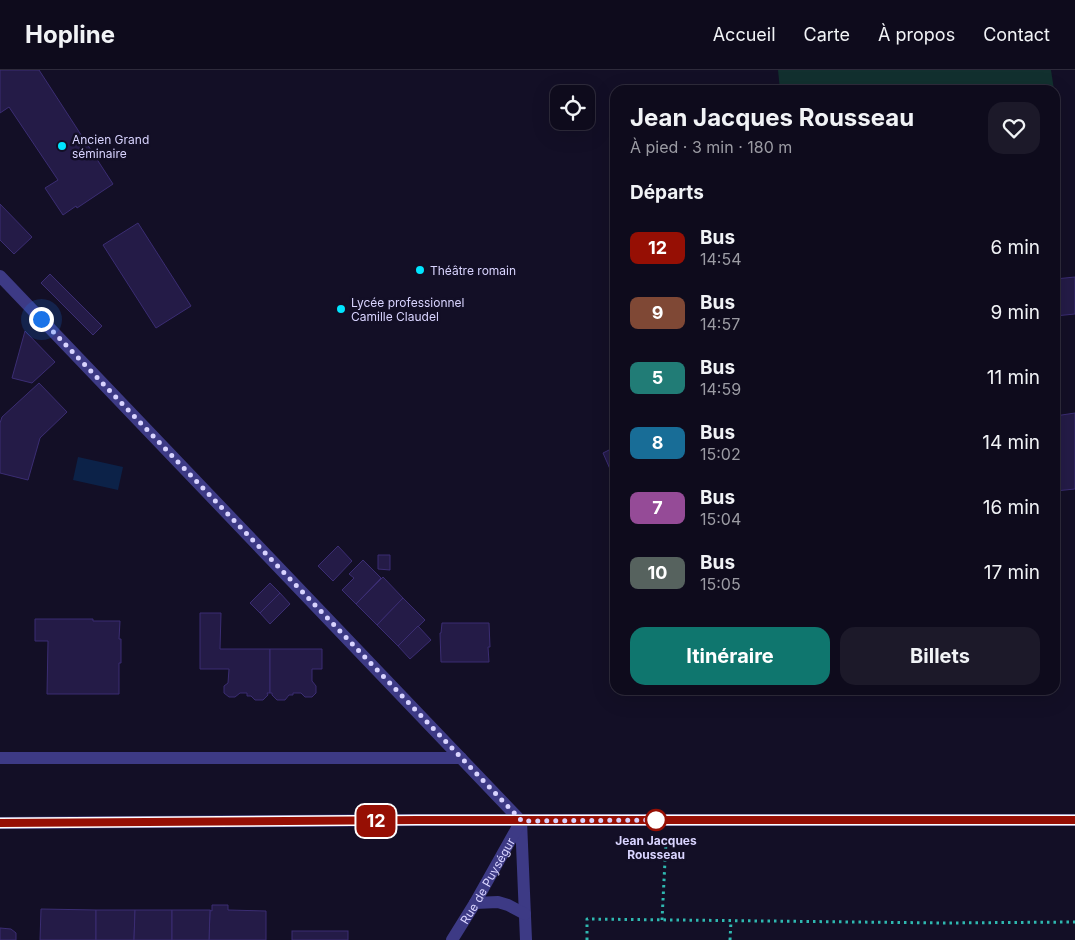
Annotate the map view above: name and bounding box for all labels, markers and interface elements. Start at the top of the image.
text: Hopline [25,20,115,49]
text: Accueil [713,24,776,45]
text: Carte [804,24,850,45]
text: À propos [878,24,955,45]
text: Contact [983,24,1050,45]
map controls [550,85,595,130]
button: locate [550,85,595,130]
button: heart [988,102,1040,154]
text: Jean Jacques Rousseau [630,103,914,132]
place label: Ancien Grand séminaire [72,132,149,161]
text: À pied · 3 min · 180 m [630,137,792,157]
marker: Ancien Grand séminaire [56,140,68,152]
text: Départs [630,181,704,204]
text: Bus [700,226,735,249]
text: 6 min [990,236,1040,259]
text: 12 [648,237,667,258]
text: 14:54 [700,249,742,269]
place label: Théâtre romain [430,263,516,278]
marker: Théâtre romain [414,264,426,276]
text: Bus [700,291,735,314]
place label: Lycée professionnel Camille Claudel [351,295,465,324]
text: 9 min [990,301,1040,324]
text: 9 [652,302,663,323]
marker: Lycée professionnel Camille Claudel [335,303,347,315]
your location [29,307,54,332]
text: 14:57 [700,314,740,334]
text: Bus [700,356,735,379]
text: 11 min [987,366,1040,389]
text: 5 [652,367,663,388]
text: 14:59 [700,379,741,399]
text: Bus [700,421,735,444]
text: 14 min [982,431,1040,454]
text: 8 [652,432,663,453]
text: 15:02 [700,444,741,464]
text: Bus [700,486,735,509]
text: 16 min [983,496,1040,519]
text: 7 [652,497,663,518]
text: 15:04 [700,509,741,529]
text: Bus [700,551,735,574]
text: 17 min [984,561,1040,584]
text: 10 [648,562,667,583]
text: 15:05 [700,574,741,594]
button: Itinéraire [630,627,830,685]
button: Billets [840,627,1040,685]
line badge: 12 [354,805,398,837]
marker: Jean Jacques Rousseau [645,809,667,831]
text: 12 [366,810,386,831]
place label: Jean Jacques Rousseau [615,833,697,862]
street label: Rue de Puységur [456,835,518,926]

